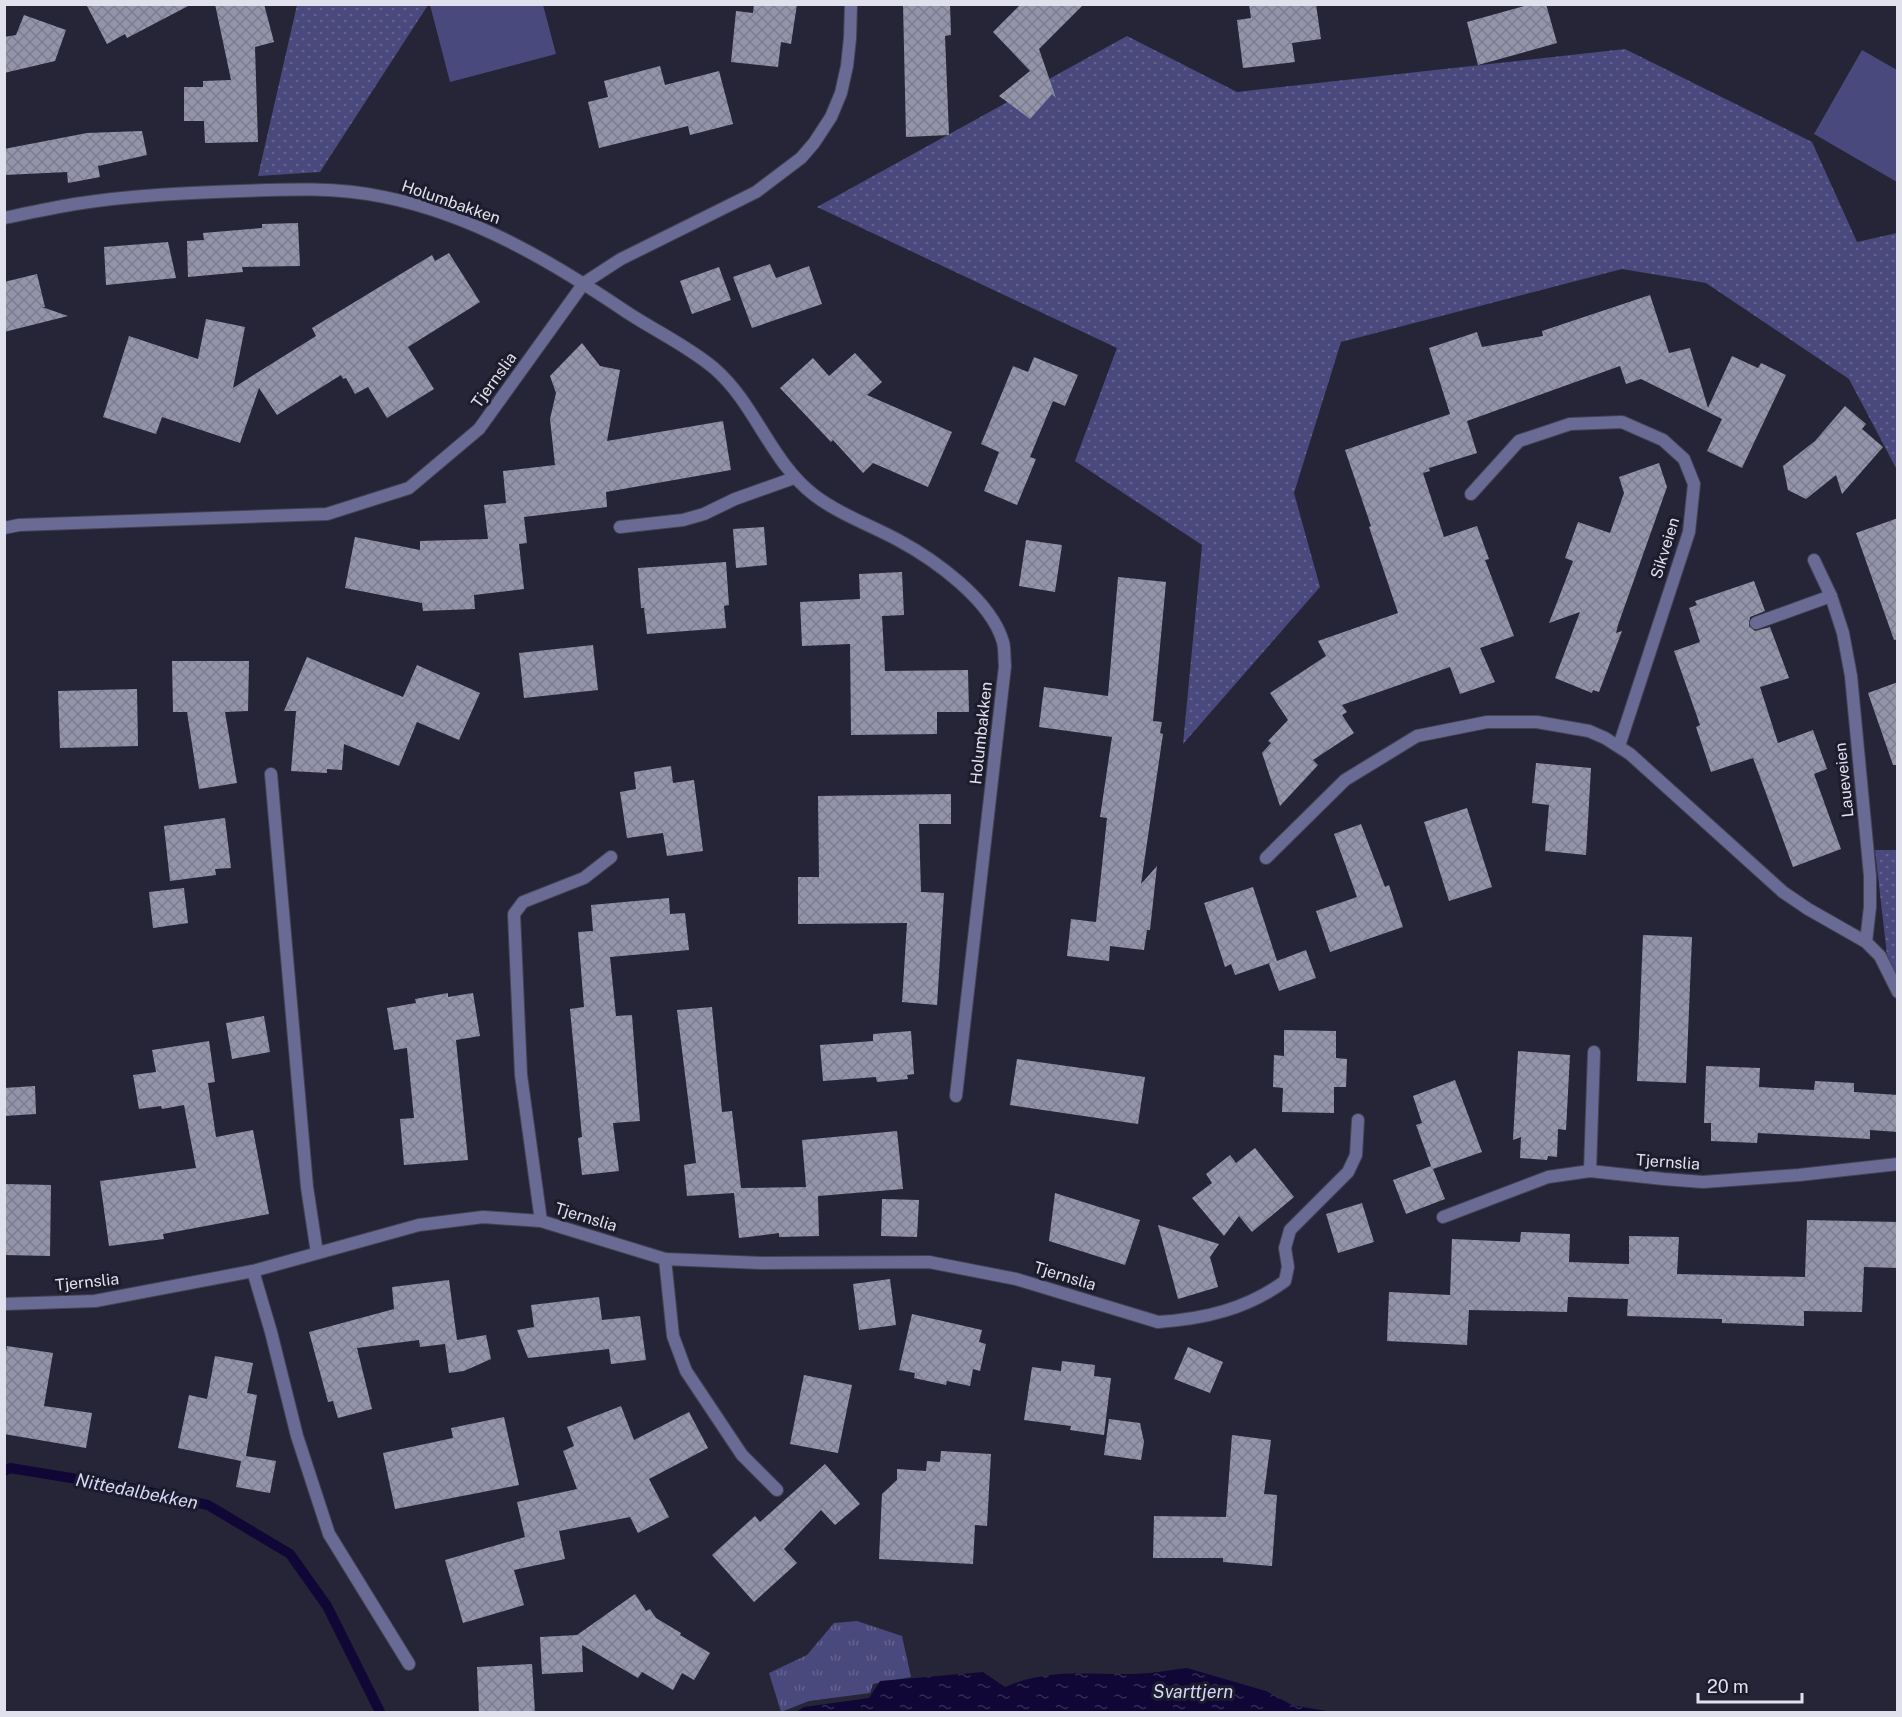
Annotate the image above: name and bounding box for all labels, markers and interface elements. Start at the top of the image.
street label: Holumbakken [399,176,503,228]
street label: Tjernslia [467,348,521,412]
street label: Sikveien [1647,515,1683,581]
street label: Holumbakken [966,681,996,785]
street label: Laueveien [1831,742,1857,818]
street label: Tjernslia [1635,1150,1701,1174]
street label: Tjernslia [553,1199,619,1235]
street label: Tjernslia [1032,1258,1098,1294]
street label: Tjernslia [54,1269,120,1295]
water label: Nittedalbekken [74,1469,200,1513]
scale bar [1698,1666,1802,1704]
text: 20 m [1707,1676,1749,1697]
water label: Svarttjern [1153,1681,1233,1702]

